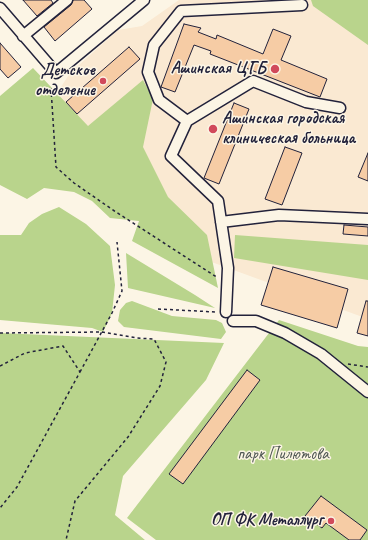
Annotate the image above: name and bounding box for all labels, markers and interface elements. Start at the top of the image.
place label: Ашинская ЦГБ [171,59,266,79]
place label: Детское отделение [35,61,95,101]
marker: Ашинская ЦГБ [269,63,281,75]
marker: Детское отделение [98,76,108,86]
place label: Ашинская городская клиническая больница [222,109,355,149]
marker: Ашинская городская клиническая больница [207,123,219,135]
park label: парк Пилютова [237,445,329,465]
place label: ОП ФК Металлург [211,511,323,531]
marker: ОП ФК Металлург [326,516,336,526]

